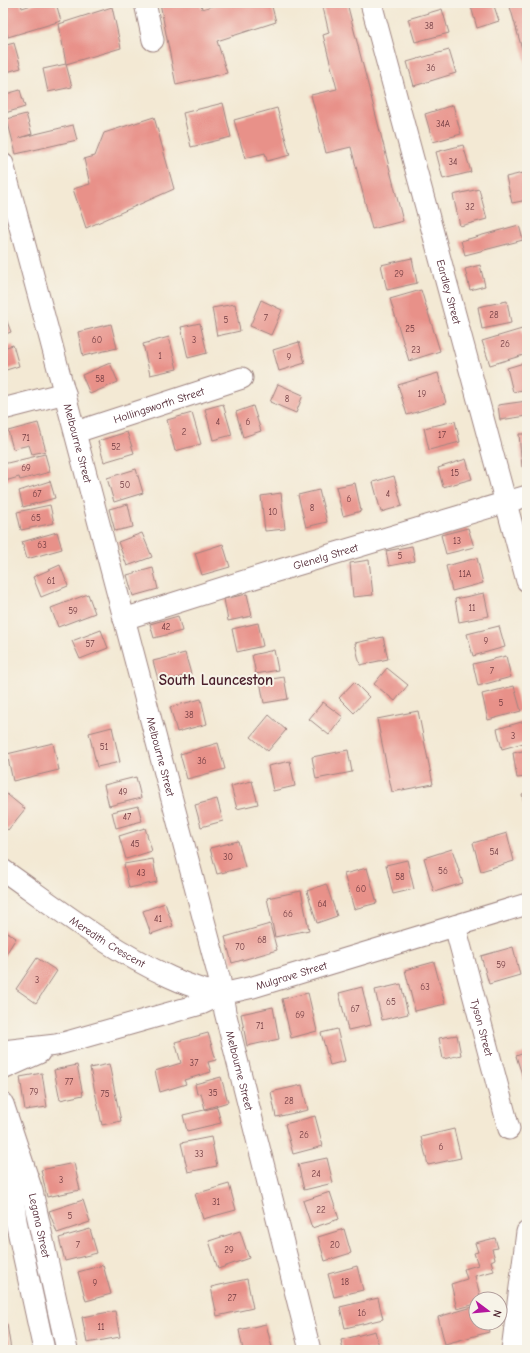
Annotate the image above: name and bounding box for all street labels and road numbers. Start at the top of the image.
street label: Eardley Street [434,258,464,326]
street label: Hollingsworth Street [112,384,207,426]
street label: Melbourne Street [61,402,94,485]
street label: Glenelg Street [292,541,360,573]
street label: Melbourne Street [144,715,177,799]
street label: Meredith Crescent [67,914,148,971]
street label: Mulgrave Street [254,959,330,993]
street label: Tyson Street [468,998,496,1058]
street label: Melbourne Street [223,1029,256,1113]
street label: Legana Street [26,1192,53,1260]

